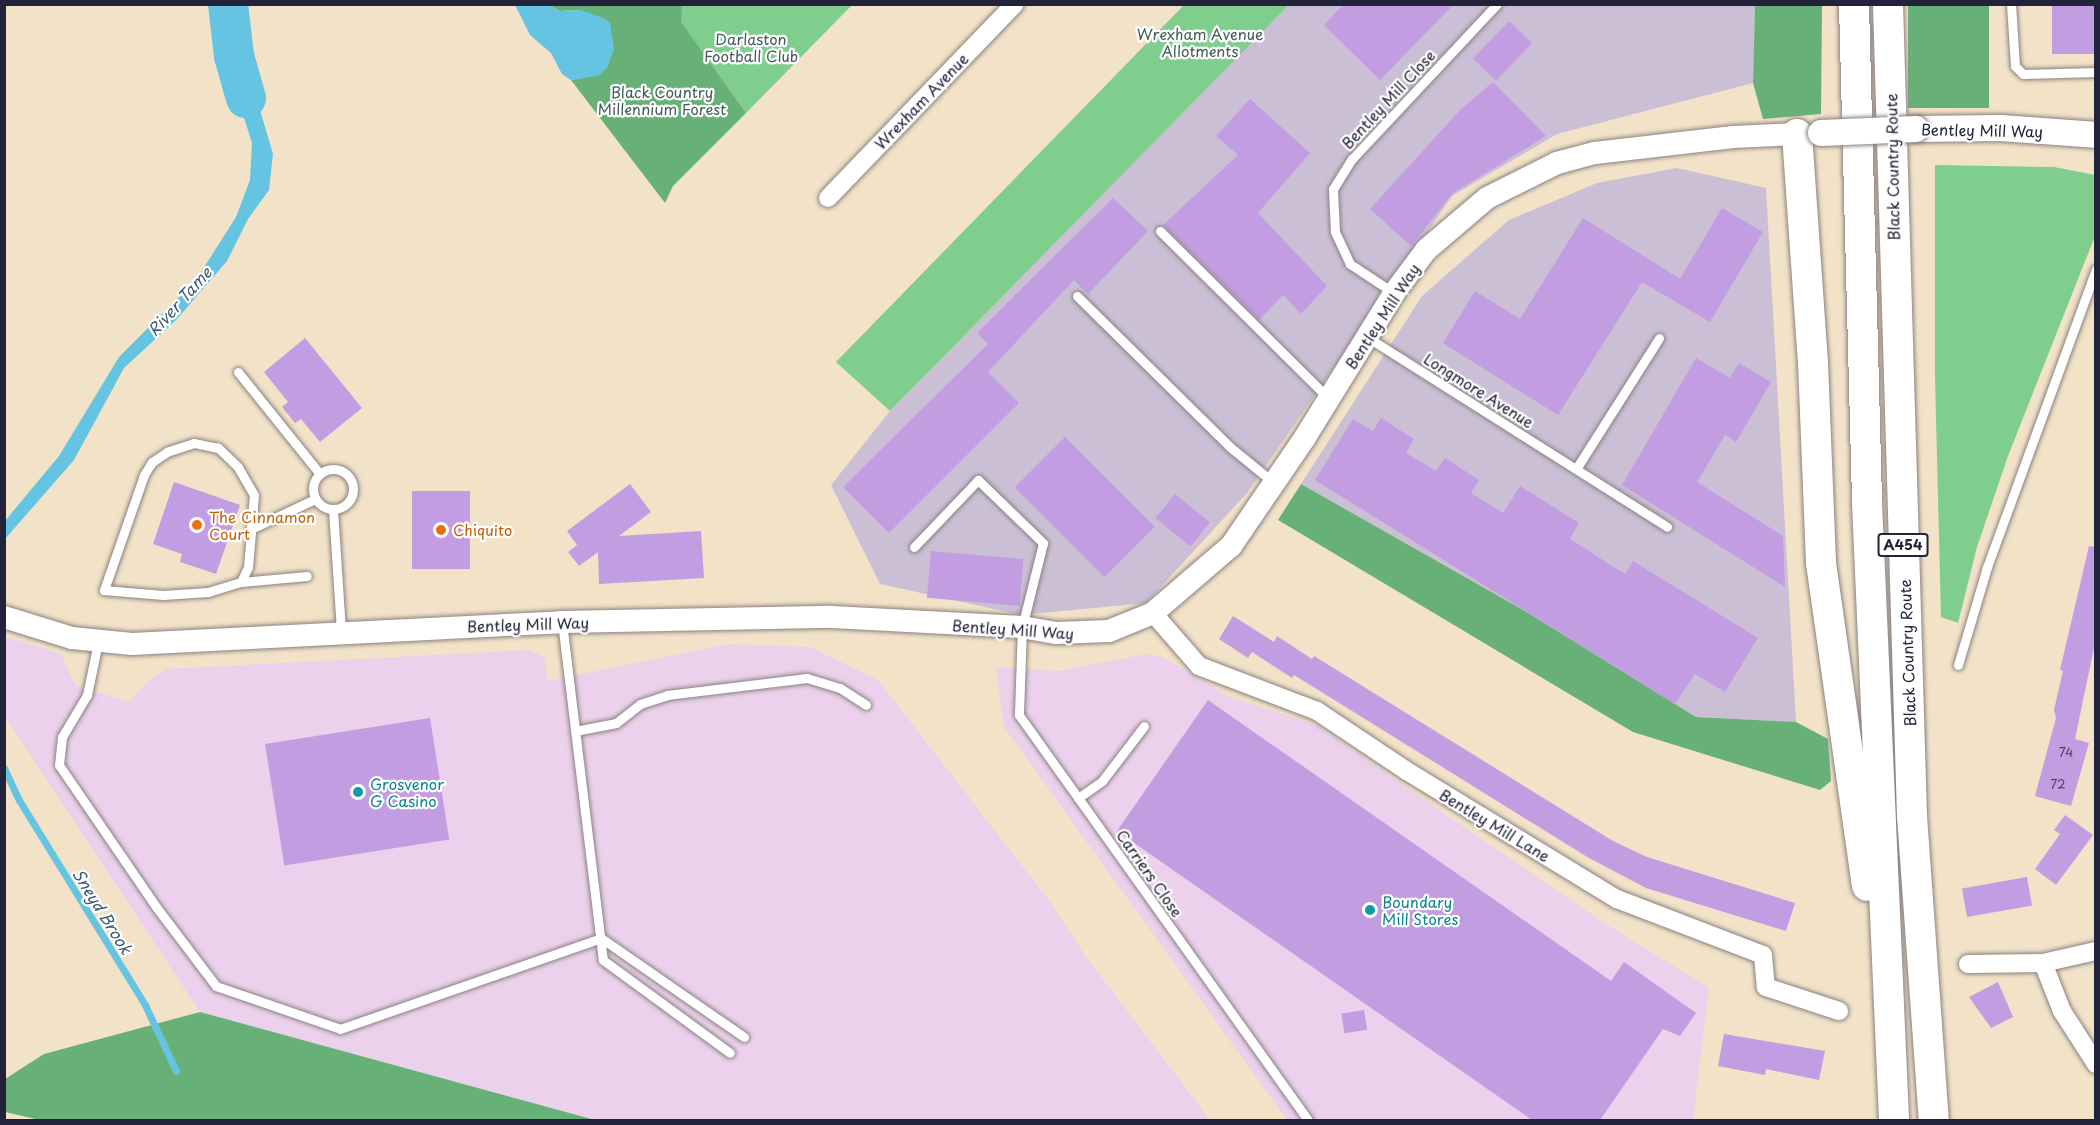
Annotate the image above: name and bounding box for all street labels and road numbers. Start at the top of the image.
street label: Bentley Mill Close [1337,46,1439,152]
street label: Wrexham Avenue [871,49,971,153]
street label: Black Country Route [1882,92,1902,242]
street label: Bentley Mill Way [1920,120,2044,140]
street label: Bentley Mill Way [1341,259,1423,373]
street label: Longmore Avenue [1421,349,1537,431]
road number: A454 [1878,534,1928,556]
street label: Black Country Route [1895,578,1919,728]
street label: Bentley Mill Way [466,613,590,635]
street label: Bentley Mill Way [951,616,1075,642]
street label: Bentley Mill Lane [1436,785,1554,865]
street label: Carriers Close [1113,826,1187,920]

